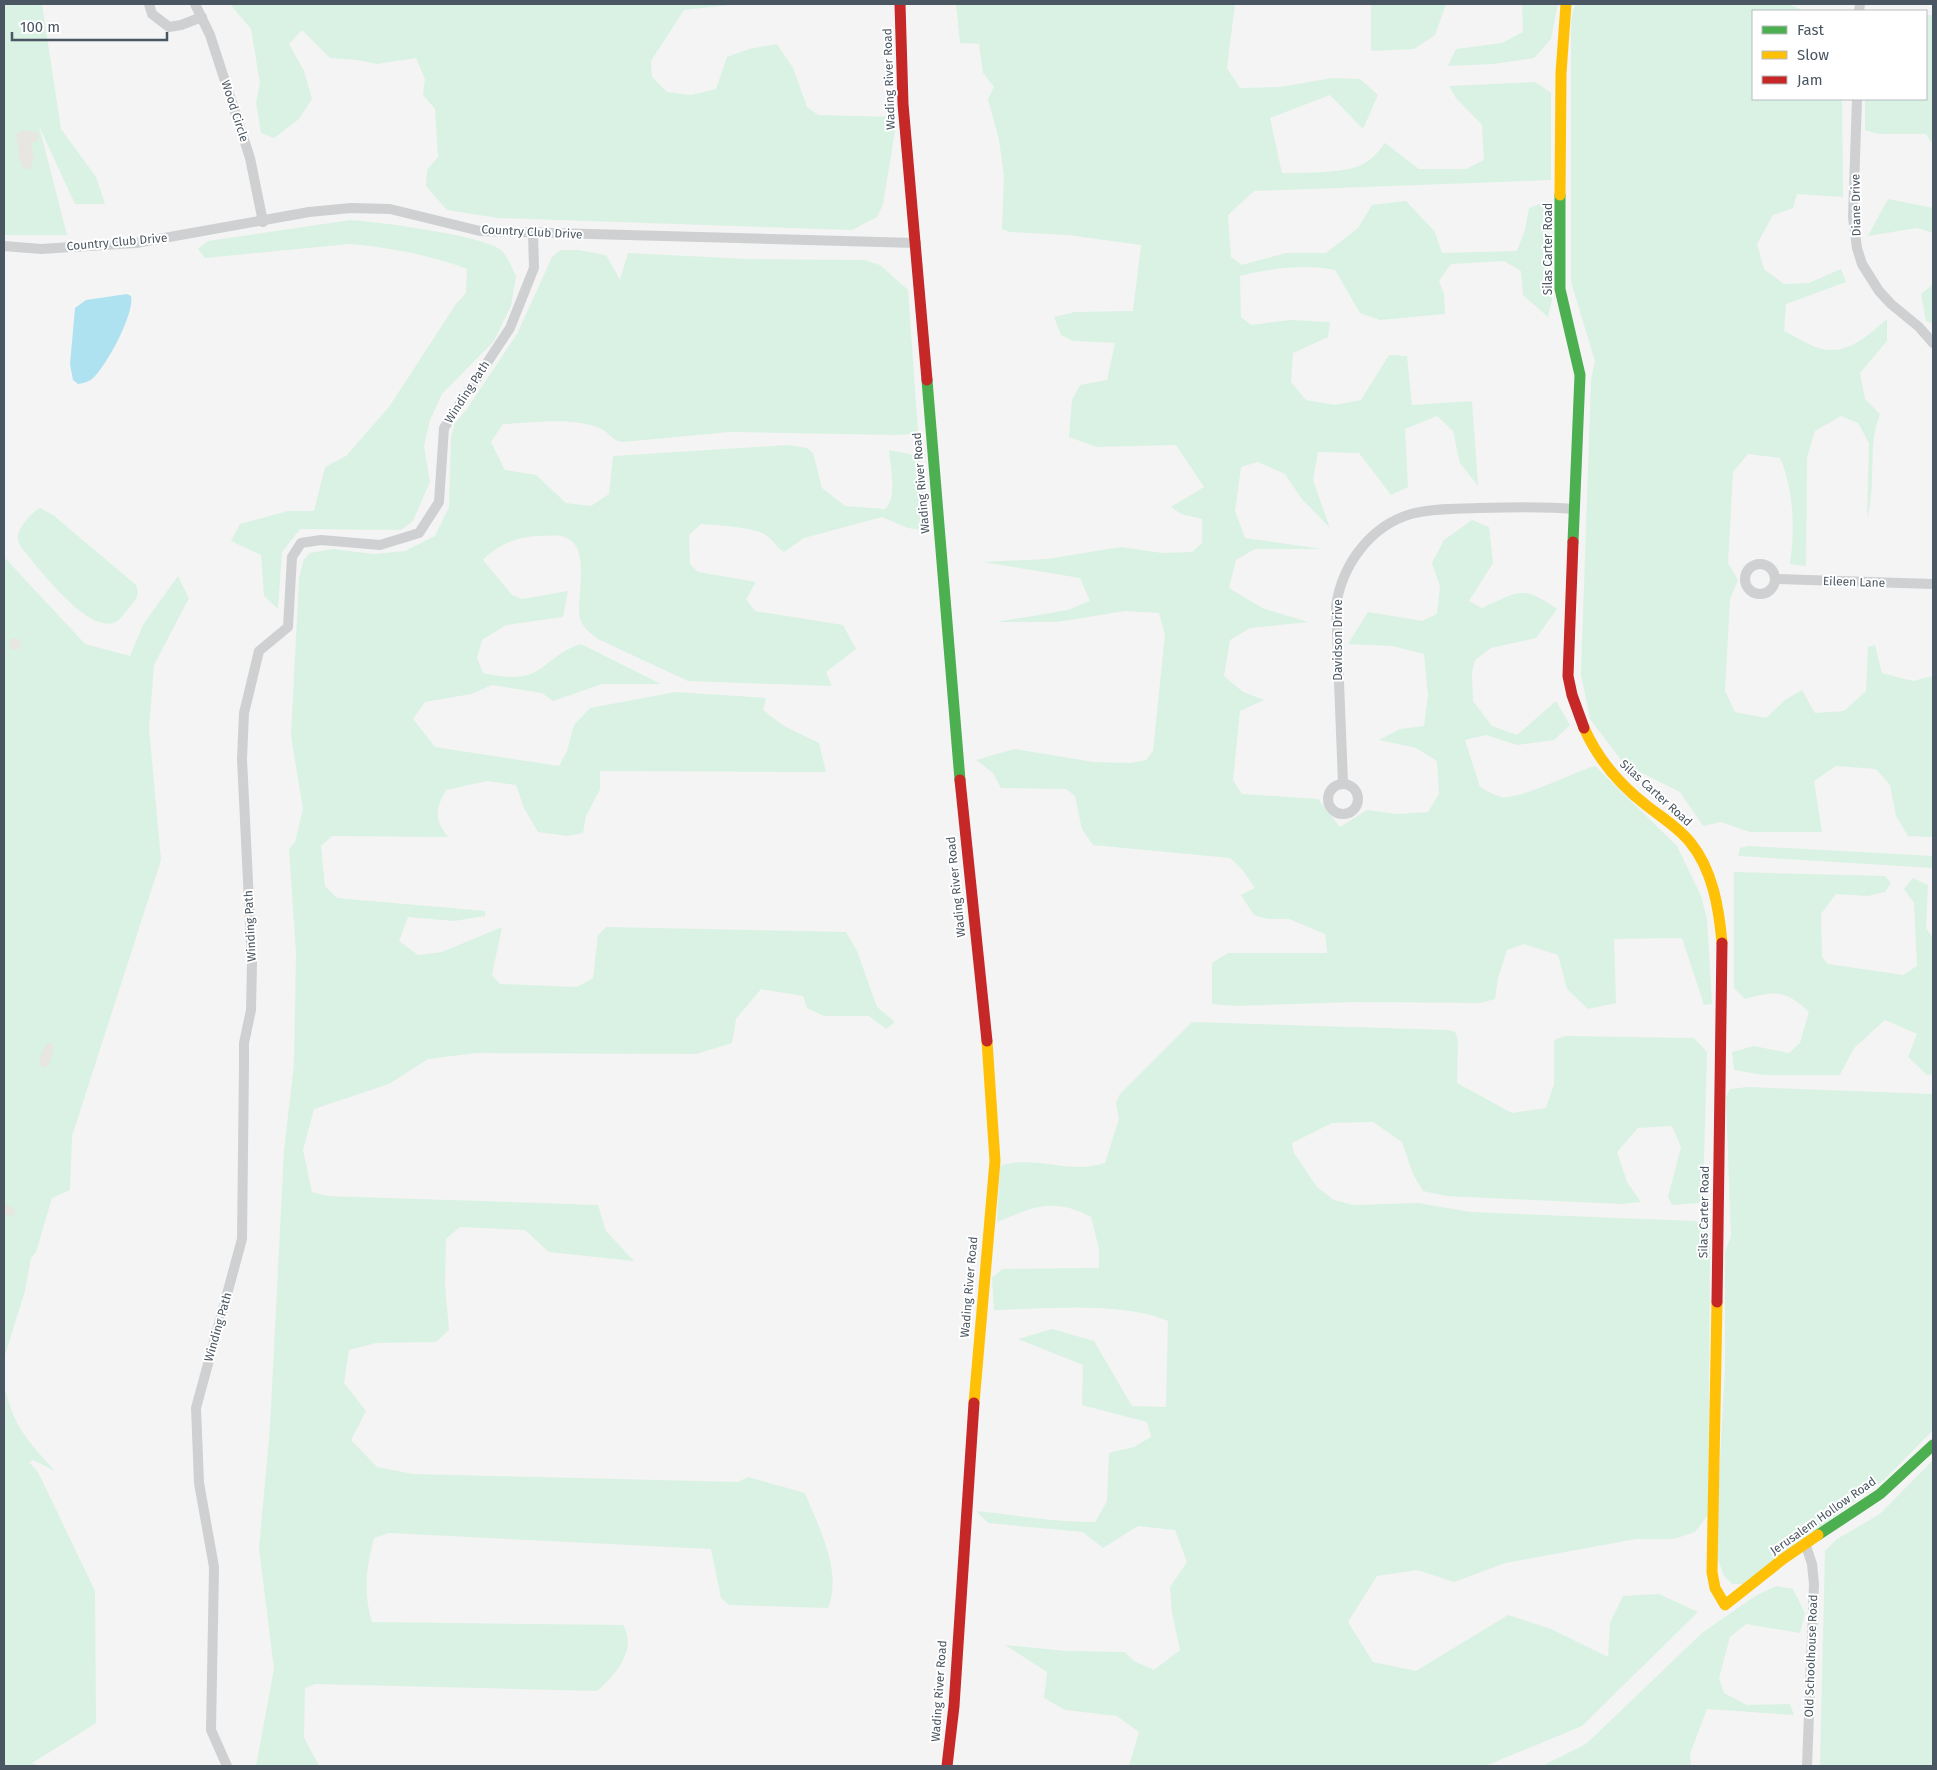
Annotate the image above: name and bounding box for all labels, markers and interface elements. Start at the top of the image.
scale bar [12,10,168,42]
legend [1752,10,1927,100]
text: 100 m [20,18,60,36]
text: Fast [1797,21,1824,39]
street label: Wading River Road [880,28,898,130]
text: Slow [1797,46,1829,64]
text: Jam [1797,71,1823,89]
street label: Wood Circle [218,78,252,144]
street label: Diane Drive [1848,174,1864,236]
street label: Silas Carter Road [1541,203,1555,295]
street label: Country Club Drive [481,222,583,242]
street label: Country Club Drive [66,231,168,253]
street label: Winding Path [442,358,492,426]
street label: Wading River Road [910,432,932,534]
street label: Eileen Lane [1823,574,1885,590]
street label: Davidson Drive [1331,599,1345,681]
street label: Silas Carter Road [1617,757,1695,829]
street label: Wading River Road [944,836,968,938]
street label: Winding Path [241,890,259,962]
street label: Silas Carter Road [1696,1166,1712,1258]
street label: Wading River Road [958,1236,980,1338]
street label: Winding Path [201,1291,235,1363]
street label: Jerusalem Hollow Road [1767,1474,1879,1558]
street label: Old Schoolhouse Road [1802,1594,1820,1718]
street label: Wading River Road [928,1640,950,1742]

